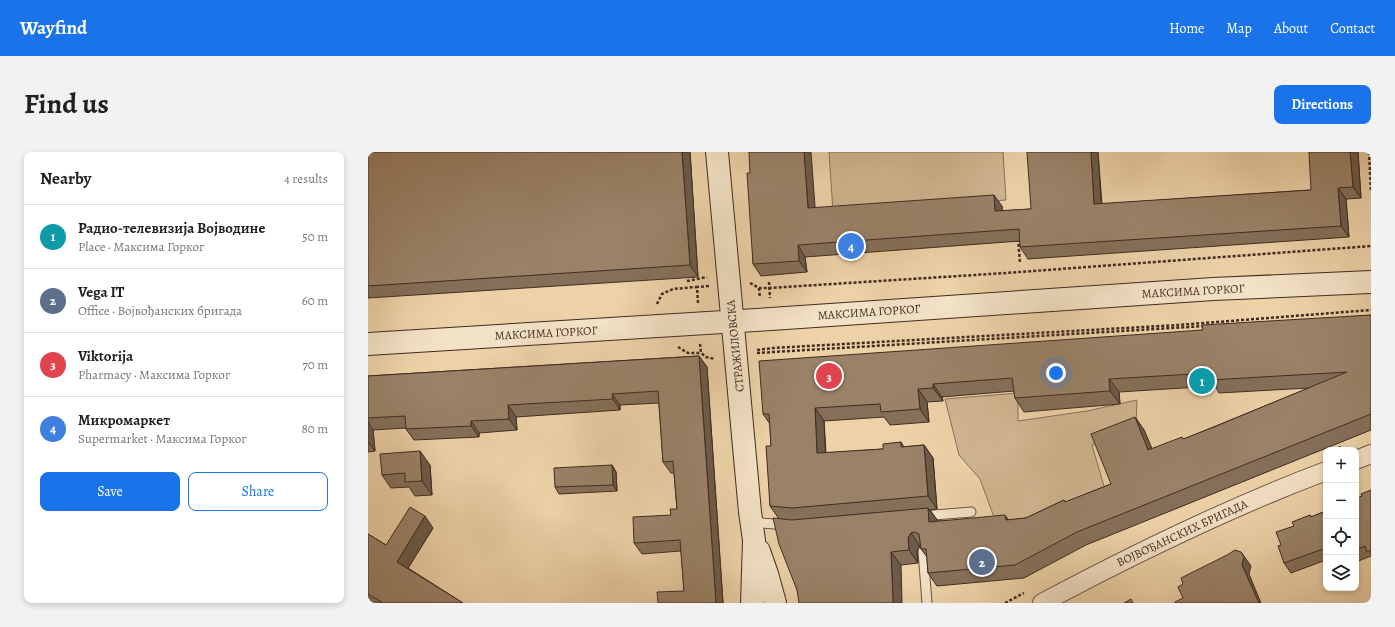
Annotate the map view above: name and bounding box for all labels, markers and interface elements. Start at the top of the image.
text: Wayfind [20,15,87,41]
text: Home [1169,19,1204,38]
text: Map [1226,19,1252,38]
text: About [1274,19,1308,38]
text: Contact [1330,19,1375,38]
text: Find us [24,85,109,123]
button: Directions [1274,85,1371,124]
text: Nearby [40,167,91,190]
text: 4 results [284,170,328,187]
text: Радио-телевизија Војводине [78,218,265,238]
text: 1 [51,228,55,245]
text: 50 m [302,228,328,245]
pin: 4 [838,231,864,261]
text: Place · Максима Горког [78,238,205,255]
street label: МАКСИМА ГОРКОГ [1141,280,1245,302]
text: Vega IT [78,282,124,302]
text: 2 [50,292,56,309]
text: 60 m [302,292,328,309]
street label: СТРАЖИЛОВСКА [722,298,748,393]
street label: МАКСИМА ГОРКОГ [817,300,921,324]
text: Office · Војвођанских бригада [78,302,242,319]
street label: МАКСИМА ГОРКОГ [494,322,598,344]
text: Viktorija [78,346,133,366]
text: 3 [50,356,56,373]
text: 70 m [302,356,328,373]
pin: 3 [816,361,842,391]
your location [1046,363,1066,383]
text: Pharmacy · Максима Горког [78,366,230,383]
pin: 1 [1189,366,1215,396]
text: Микромаркет [78,410,170,430]
text: 4 [50,420,56,437]
text: 80 m [301,420,328,437]
text: Supermarket · Максима Горког [78,430,247,447]
map controls [1323,447,1359,591]
button: + [1323,447,1359,483]
button: Save [40,472,180,511]
button: Share [188,472,328,511]
button: − [1323,483,1359,519]
street label: ВОЈВОЂАНСКИХ БРИГАДА [1114,495,1251,570]
button: locate [1323,519,1359,555]
pin: 2 [969,547,995,577]
button: layers [1323,555,1359,591]

